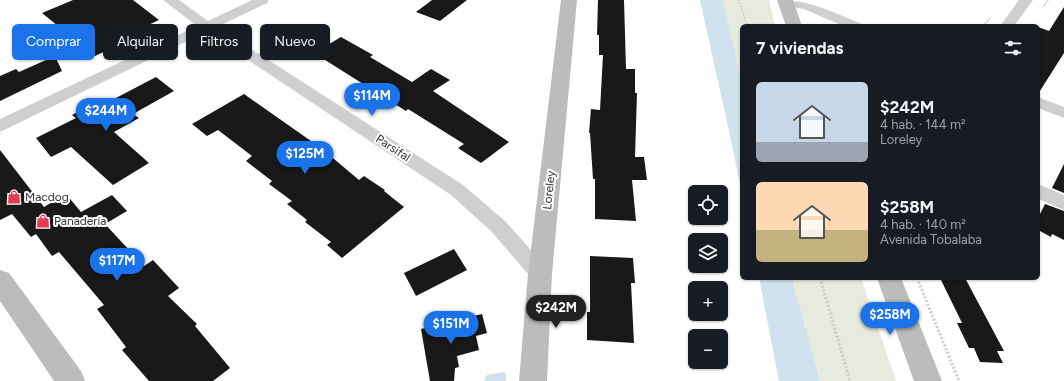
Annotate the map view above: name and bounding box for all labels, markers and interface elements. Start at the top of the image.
chip: Comprar [12,24,95,60]
chip: Alquilar [103,24,178,60]
chip: Filtros [186,24,252,60]
chip: Nuevo [260,24,330,60]
icon: filters [1002,37,1024,59]
text: 7 viviendas [756,38,843,58]
pin: $114M [344,83,400,117]
text: $114M [353,88,391,103]
text: $242M [880,97,934,117]
pin: $244M [78,98,134,132]
icon: home [788,98,836,146]
text: $244M [85,103,127,118]
text: 4 hab. · 144 m² [880,117,966,132]
street label: Parsifal [373,132,413,164]
text: Loreley [880,132,922,147]
pin: $125M [277,141,333,175]
text: $125M [286,146,324,161]
street label: Loreley [540,169,558,210]
map controls [688,185,728,369]
button: locate [688,185,728,225]
shop icon: Macdog [6,189,22,205]
place label: Macdog [25,190,69,204]
text: $258M [880,197,934,217]
icon: home [788,198,836,246]
shop icon: Panadería [35,213,51,229]
place label: Panadería [54,214,106,228]
text: 4 hab. · 140 m² [880,217,966,232]
text: Avenida Tobalaba [880,232,982,247]
button: layers [688,233,728,273]
pin: $117M [89,248,145,282]
text: $117M [99,253,135,268]
button: + [688,281,728,321]
pin: $242M [528,295,584,329]
text: $242M [535,300,577,315]
pin: $258M [862,302,918,336]
text: $258M [869,307,911,322]
pin: $151M [423,311,479,345]
text: $151M [433,316,469,331]
button: − [688,329,728,369]

